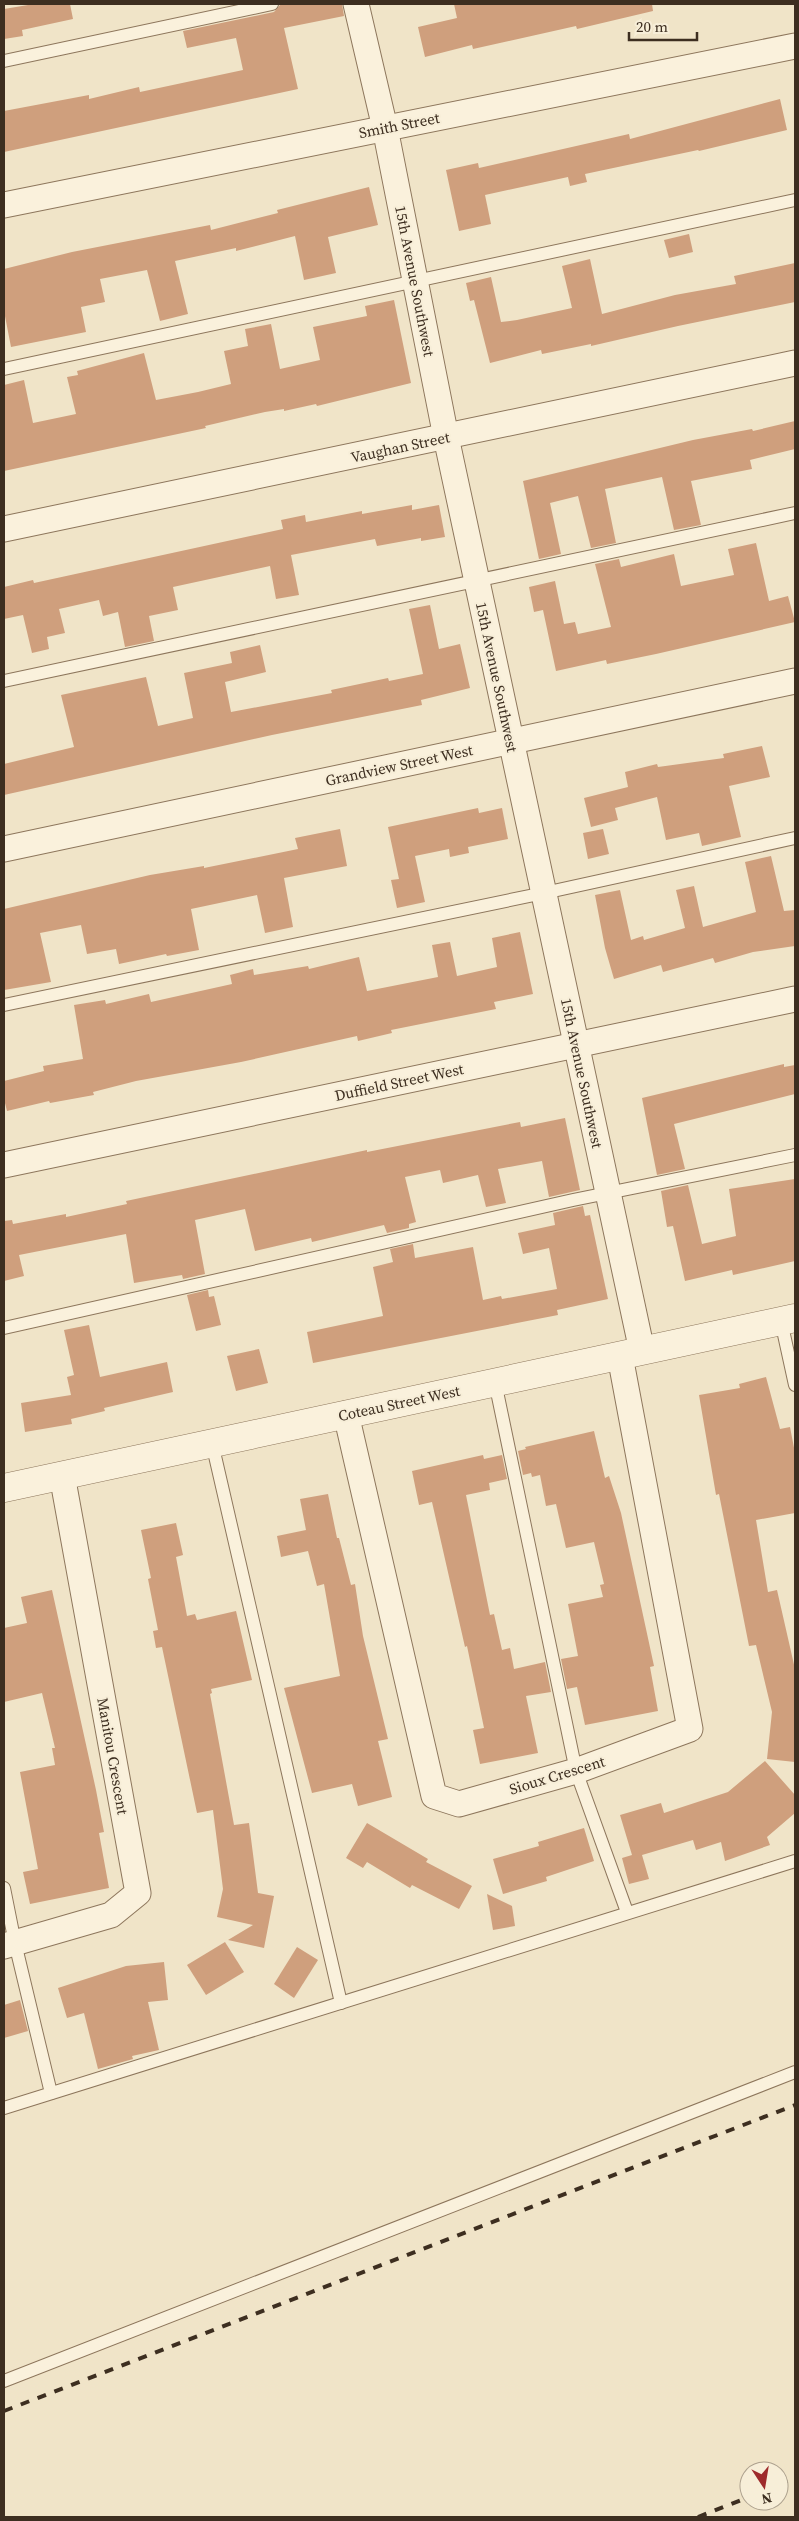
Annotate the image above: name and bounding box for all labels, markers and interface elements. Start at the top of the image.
scale bar [629,10,696,42]
text: 20 m [636,16,668,37]
street label: Smith Street [357,107,441,143]
street label: 15th Avenue Southwest [390,204,440,358]
street label: Vaughan Street [349,426,452,468]
street label: 15th Avenue Southwest [471,600,523,754]
street label: Grandview Street West [323,739,475,791]
street label: 15th Avenue Southwest [556,996,608,1150]
street label: Duffield Street West [333,1058,465,1106]
street label: Coteau Street West [336,1380,462,1426]
street label: Manitou Crescent [92,1696,134,1816]
street label: Sioux Crescent [507,1750,608,1800]
north arrow [739,2461,789,2511]
text: N [760,2488,774,2510]

